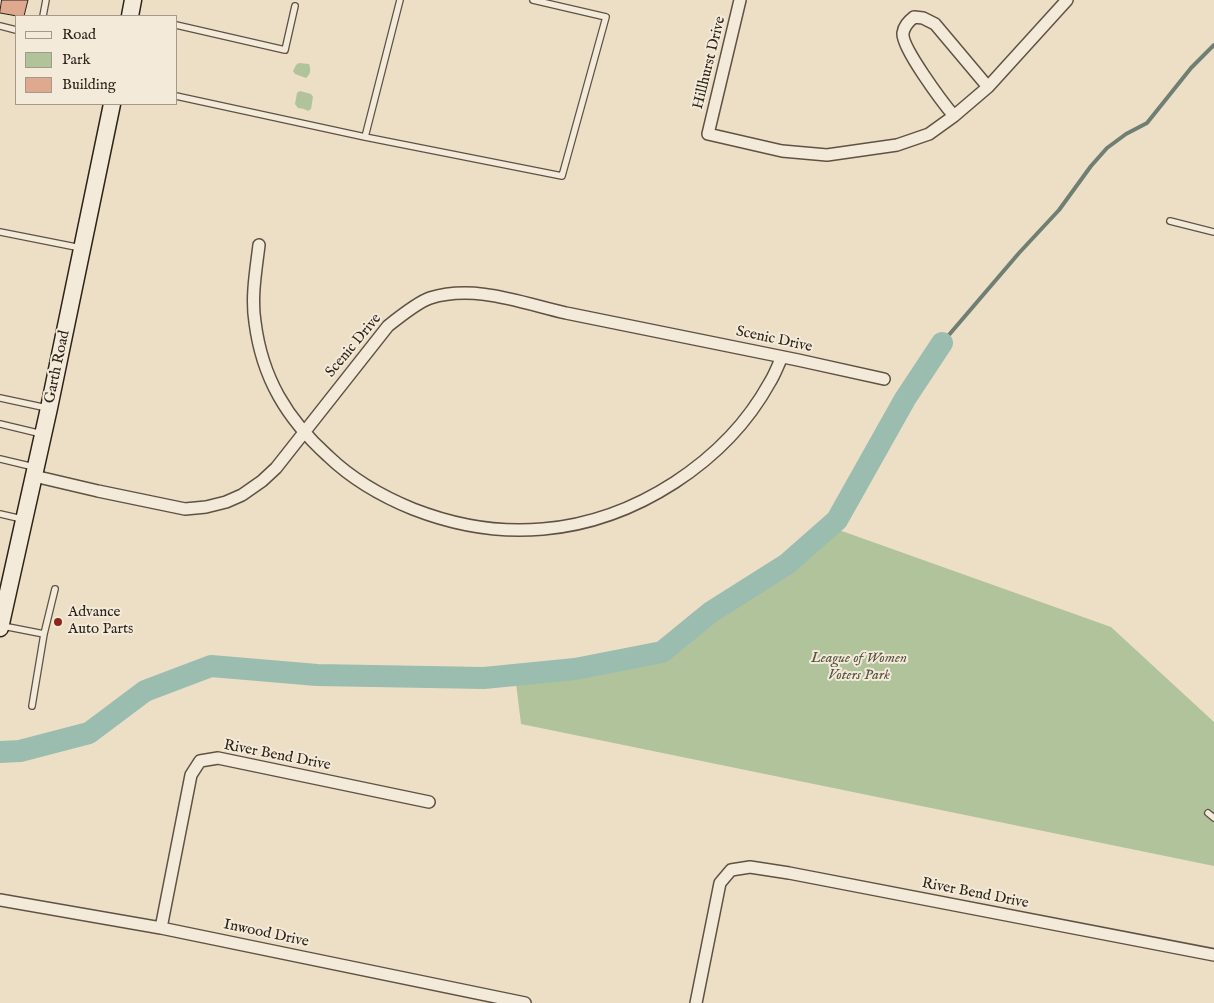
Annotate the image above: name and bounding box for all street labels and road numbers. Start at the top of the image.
street label: Hillhurst Drive [690,15,730,111]
street label: Scenic Drive [322,310,386,382]
street label: Scenic Drive [734,323,814,357]
street label: Garth Road [41,329,75,405]
street label: River Bend Drive [222,737,332,775]
street label: River Bend Drive [920,875,1030,913]
street label: Inwood Drive [222,916,310,952]

